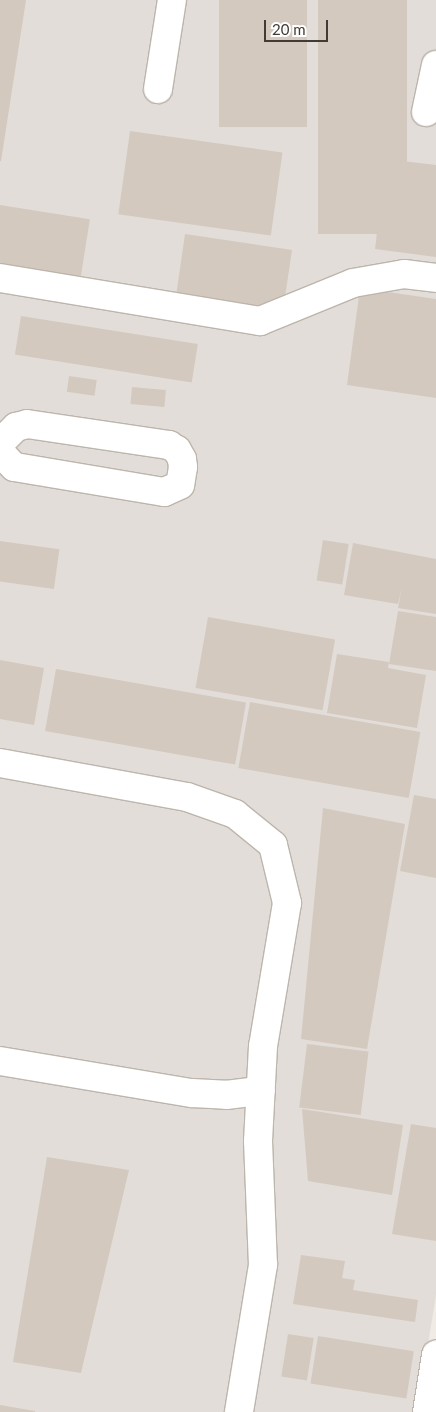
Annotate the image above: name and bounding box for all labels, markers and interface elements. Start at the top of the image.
scale bar [266,10,330,42]
text: 20 m [272,20,306,38]

